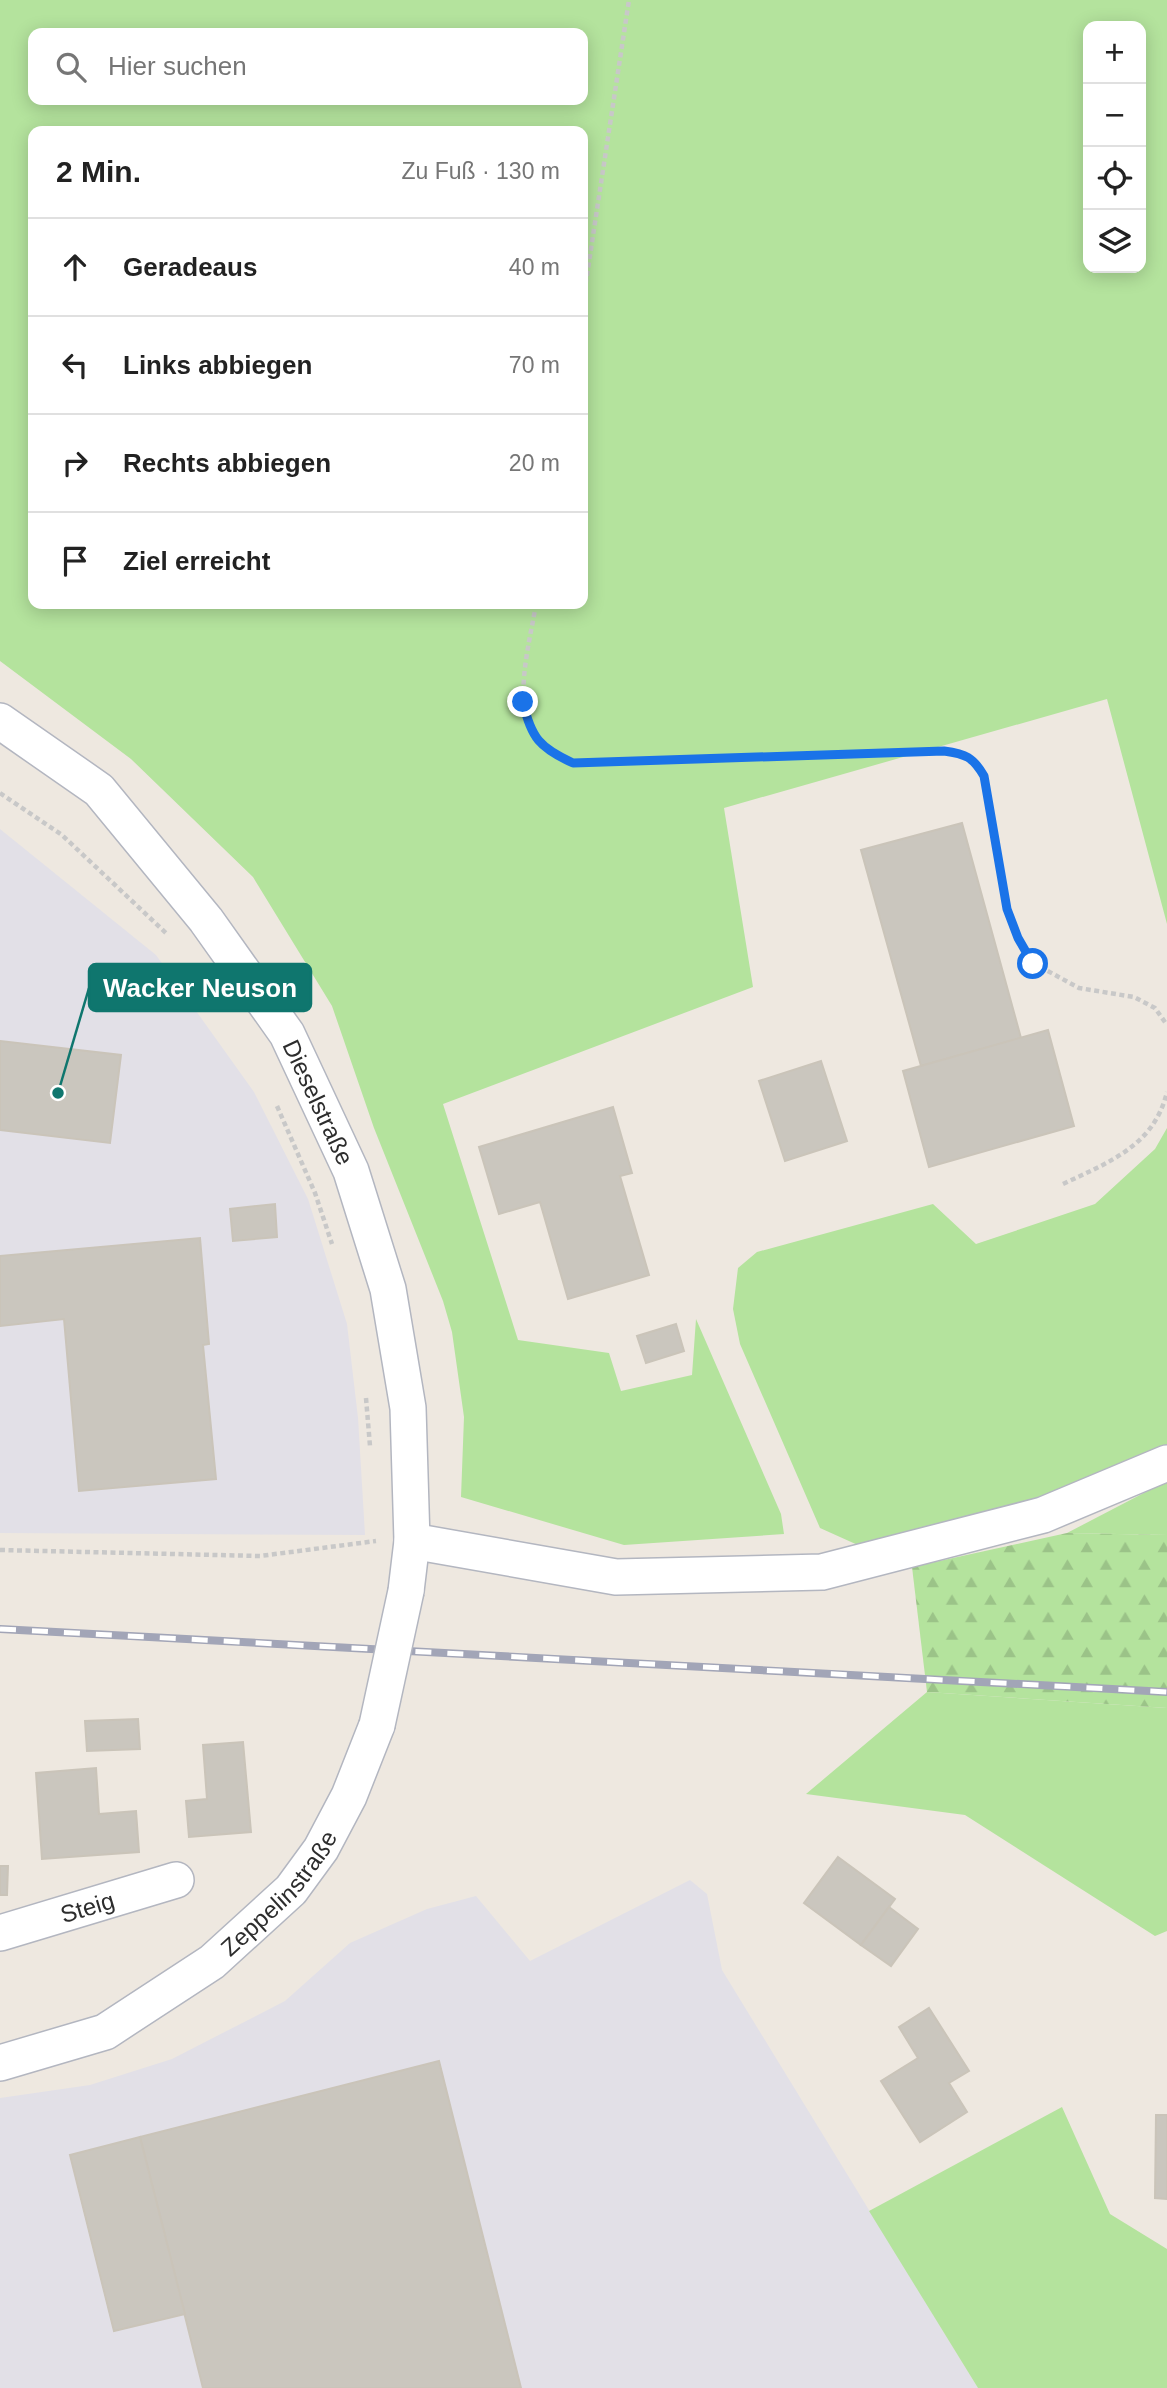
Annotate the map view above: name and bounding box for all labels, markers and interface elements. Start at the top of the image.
map controls [1083,21,1146,273]
button: + [1083,21,1146,84]
search box [28,28,588,105]
icon: search [52,48,90,86]
text: Hier suchen [108,51,247,81]
button: − [1083,84,1146,147]
button: locate [1083,147,1146,210]
text: 2 Min. [56,155,141,188]
text: Zu Fuß · 130 m [402,158,560,184]
button: layers [1083,210,1146,273]
icon: ahead [56,248,94,286]
text: Geradeaus [123,252,257,282]
text: 40 m [509,254,560,280]
icon: left [56,346,94,384]
text: Links abbiegen [123,350,312,380]
text: 70 m [509,352,560,378]
icon: right [56,444,94,482]
text: Rechts abbiegen [123,448,331,478]
text: 20 m [509,450,560,476]
icon: arrive [56,542,94,580]
text: Ziel erreicht [123,546,270,576]
route end [507,686,538,717]
route start [1017,948,1048,979]
callout: Wacker Neuson [89,964,311,1011]
text: Wacker Neuson [103,973,297,1003]
street label: Dieselstraße [278,1035,360,1169]
street label: Zeppelinstraße [215,1826,342,1961]
street label: Steig [57,1886,117,1928]

